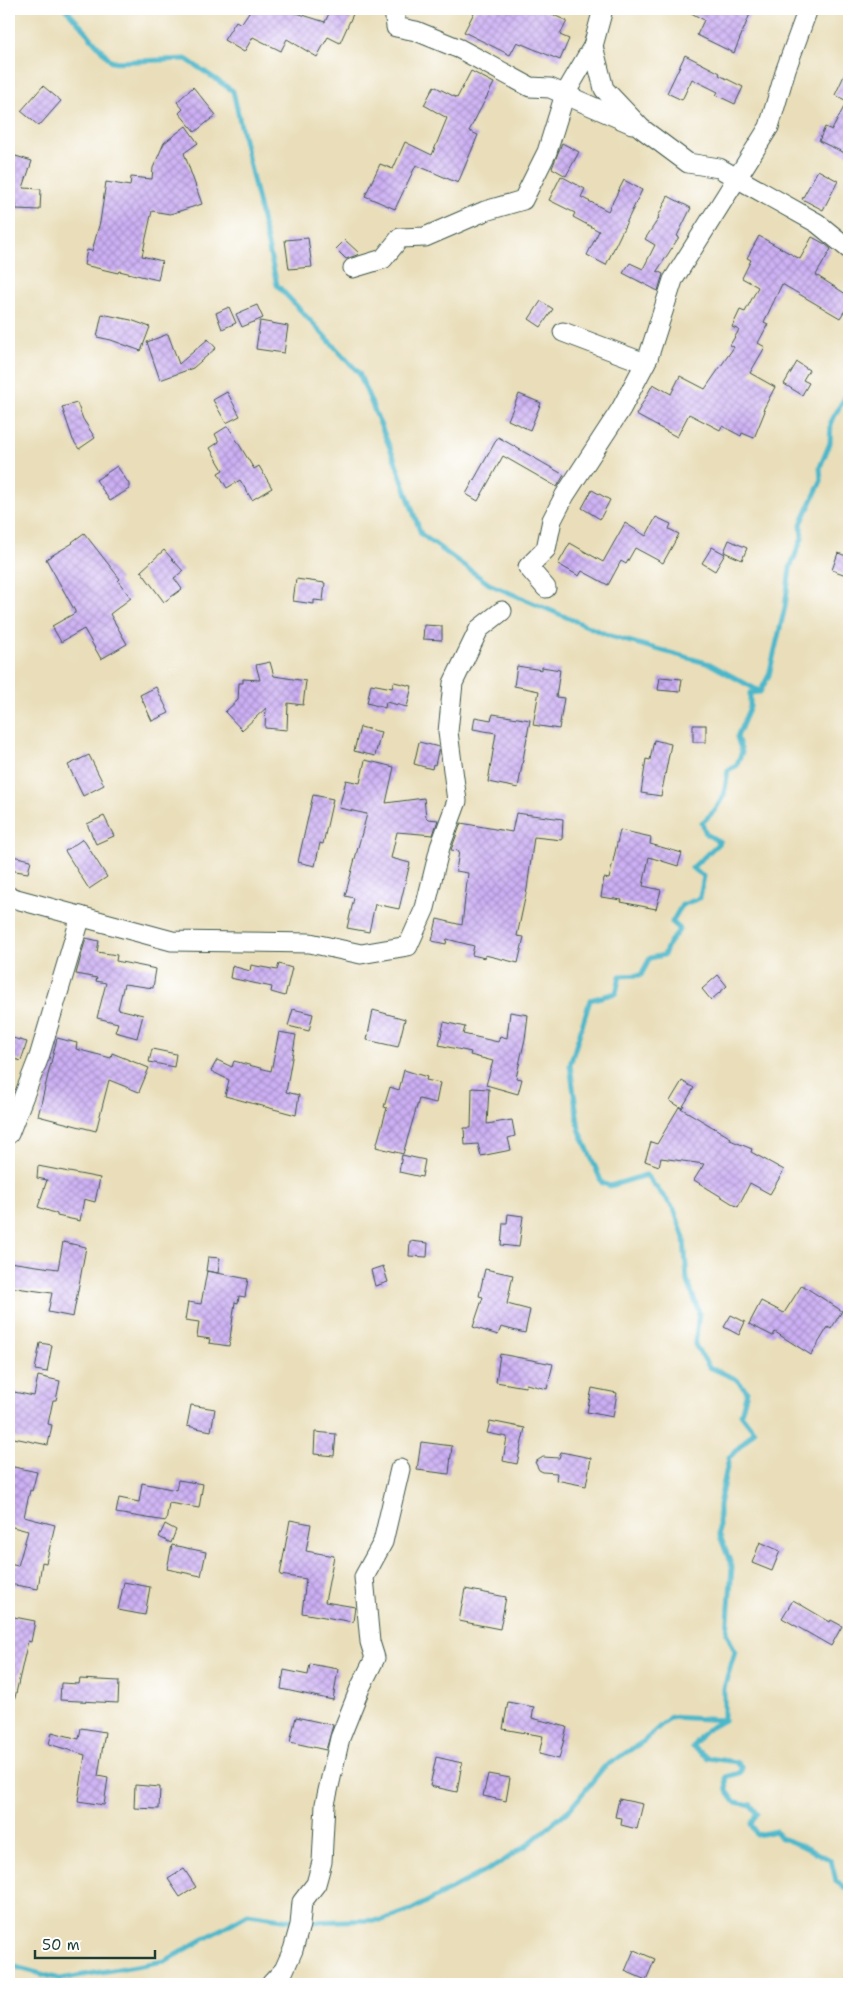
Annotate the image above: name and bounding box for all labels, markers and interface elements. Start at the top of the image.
scale bar [35,1928,155,1960]
text: 50 m [42,1935,80,1955]

